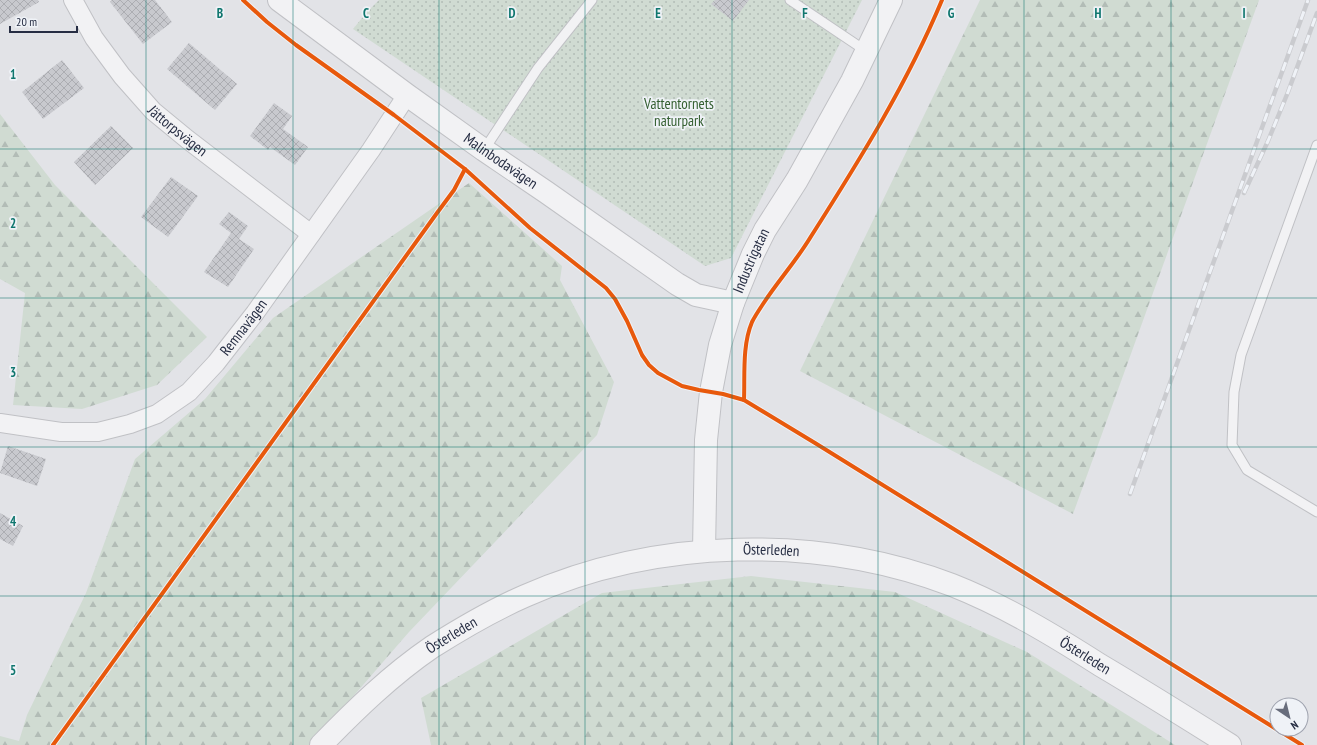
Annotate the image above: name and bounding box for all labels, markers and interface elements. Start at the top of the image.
text: B [217,5,223,22]
text: C [363,5,369,22]
text: D [509,5,516,22]
text: E [655,5,661,22]
text: F [802,5,808,22]
text: G [948,5,955,22]
text: H [1095,5,1102,22]
text: I [1242,5,1246,22]
scale bar [10,8,77,34]
text: 20 m [16,14,37,29]
text: 1 [10,66,16,83]
park label: Vattentornets naturpark [643,94,714,130]
street label: Jättorpsvägen [143,101,211,160]
street label: Malinbodavägen [460,129,542,193]
text: 2 [10,215,16,232]
street label: Industrigatan [728,225,773,296]
street label: Remnavägen [215,295,271,359]
text: 3 [10,364,16,381]
text: 4 [10,513,17,530]
street label: Österleden [743,539,800,560]
street label: Österleden [422,612,480,658]
street label: Österleden [1056,632,1114,678]
text: 5 [10,662,16,679]
north arrow [1269,697,1309,737]
text: N [1288,718,1301,733]

